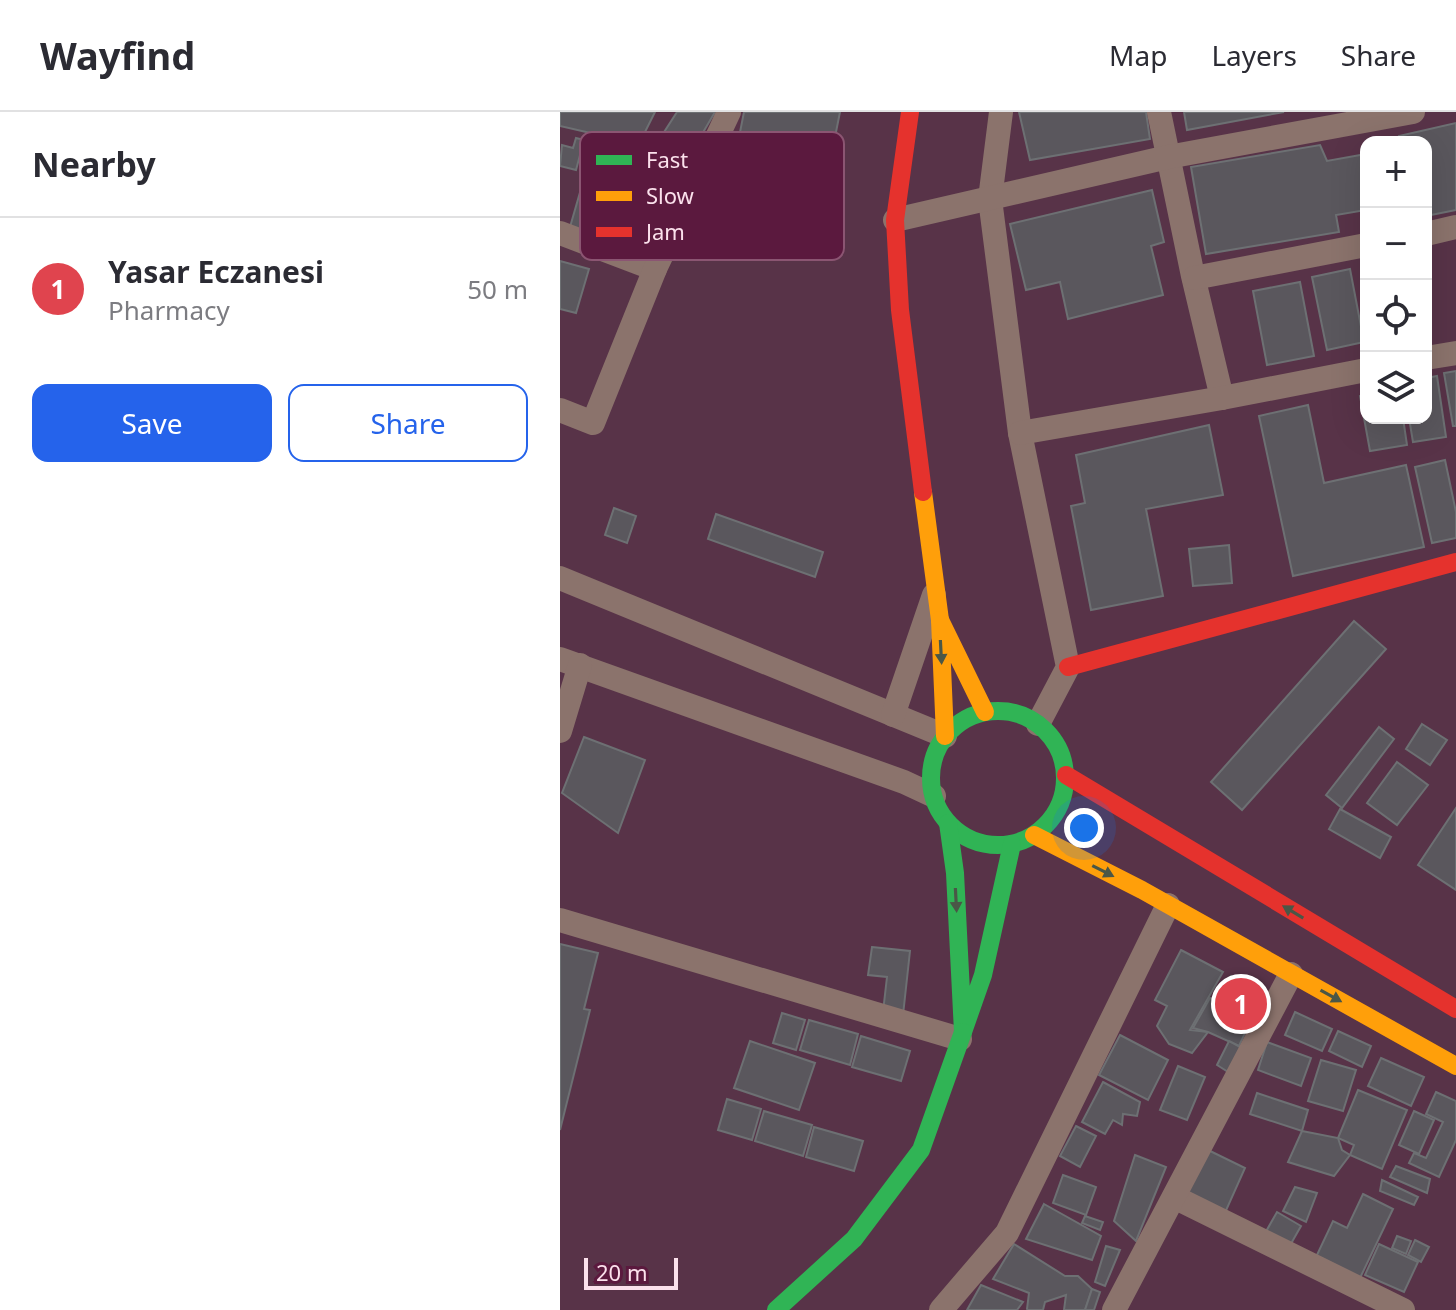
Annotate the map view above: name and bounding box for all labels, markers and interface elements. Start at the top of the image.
text: Wayfind [40,29,195,81]
text: Map [1109,36,1167,74]
text: Layers [1211,36,1297,74]
text: Share [1341,36,1416,74]
legend [580,132,844,260]
map controls [1360,136,1432,424]
button: + [1360,136,1432,208]
text: Nearby [32,141,156,187]
text: Fast [646,144,688,174]
text: Slow [646,180,695,210]
button: − [1360,208,1432,280]
text: Jam [644,216,685,246]
text: Yasar Eczanesi [108,251,324,292]
text: 1 [51,271,65,307]
text: 50 m [467,271,528,307]
button: locate [1360,280,1432,352]
text: Pharmacy [108,292,230,328]
button: layers [1360,352,1432,424]
button: Save [32,384,272,462]
button: Share [288,384,528,462]
one-way arrow [935,640,948,665]
your location [1064,808,1104,848]
one-way arrow [1092,864,1115,877]
one-way arrow [950,888,963,913]
one-way arrow [1282,905,1304,919]
pin: 1 [1215,974,1267,1034]
one-way arrow [1320,989,1342,1003]
scale bar [584,1254,678,1290]
text: 20 m [596,1257,647,1287]

